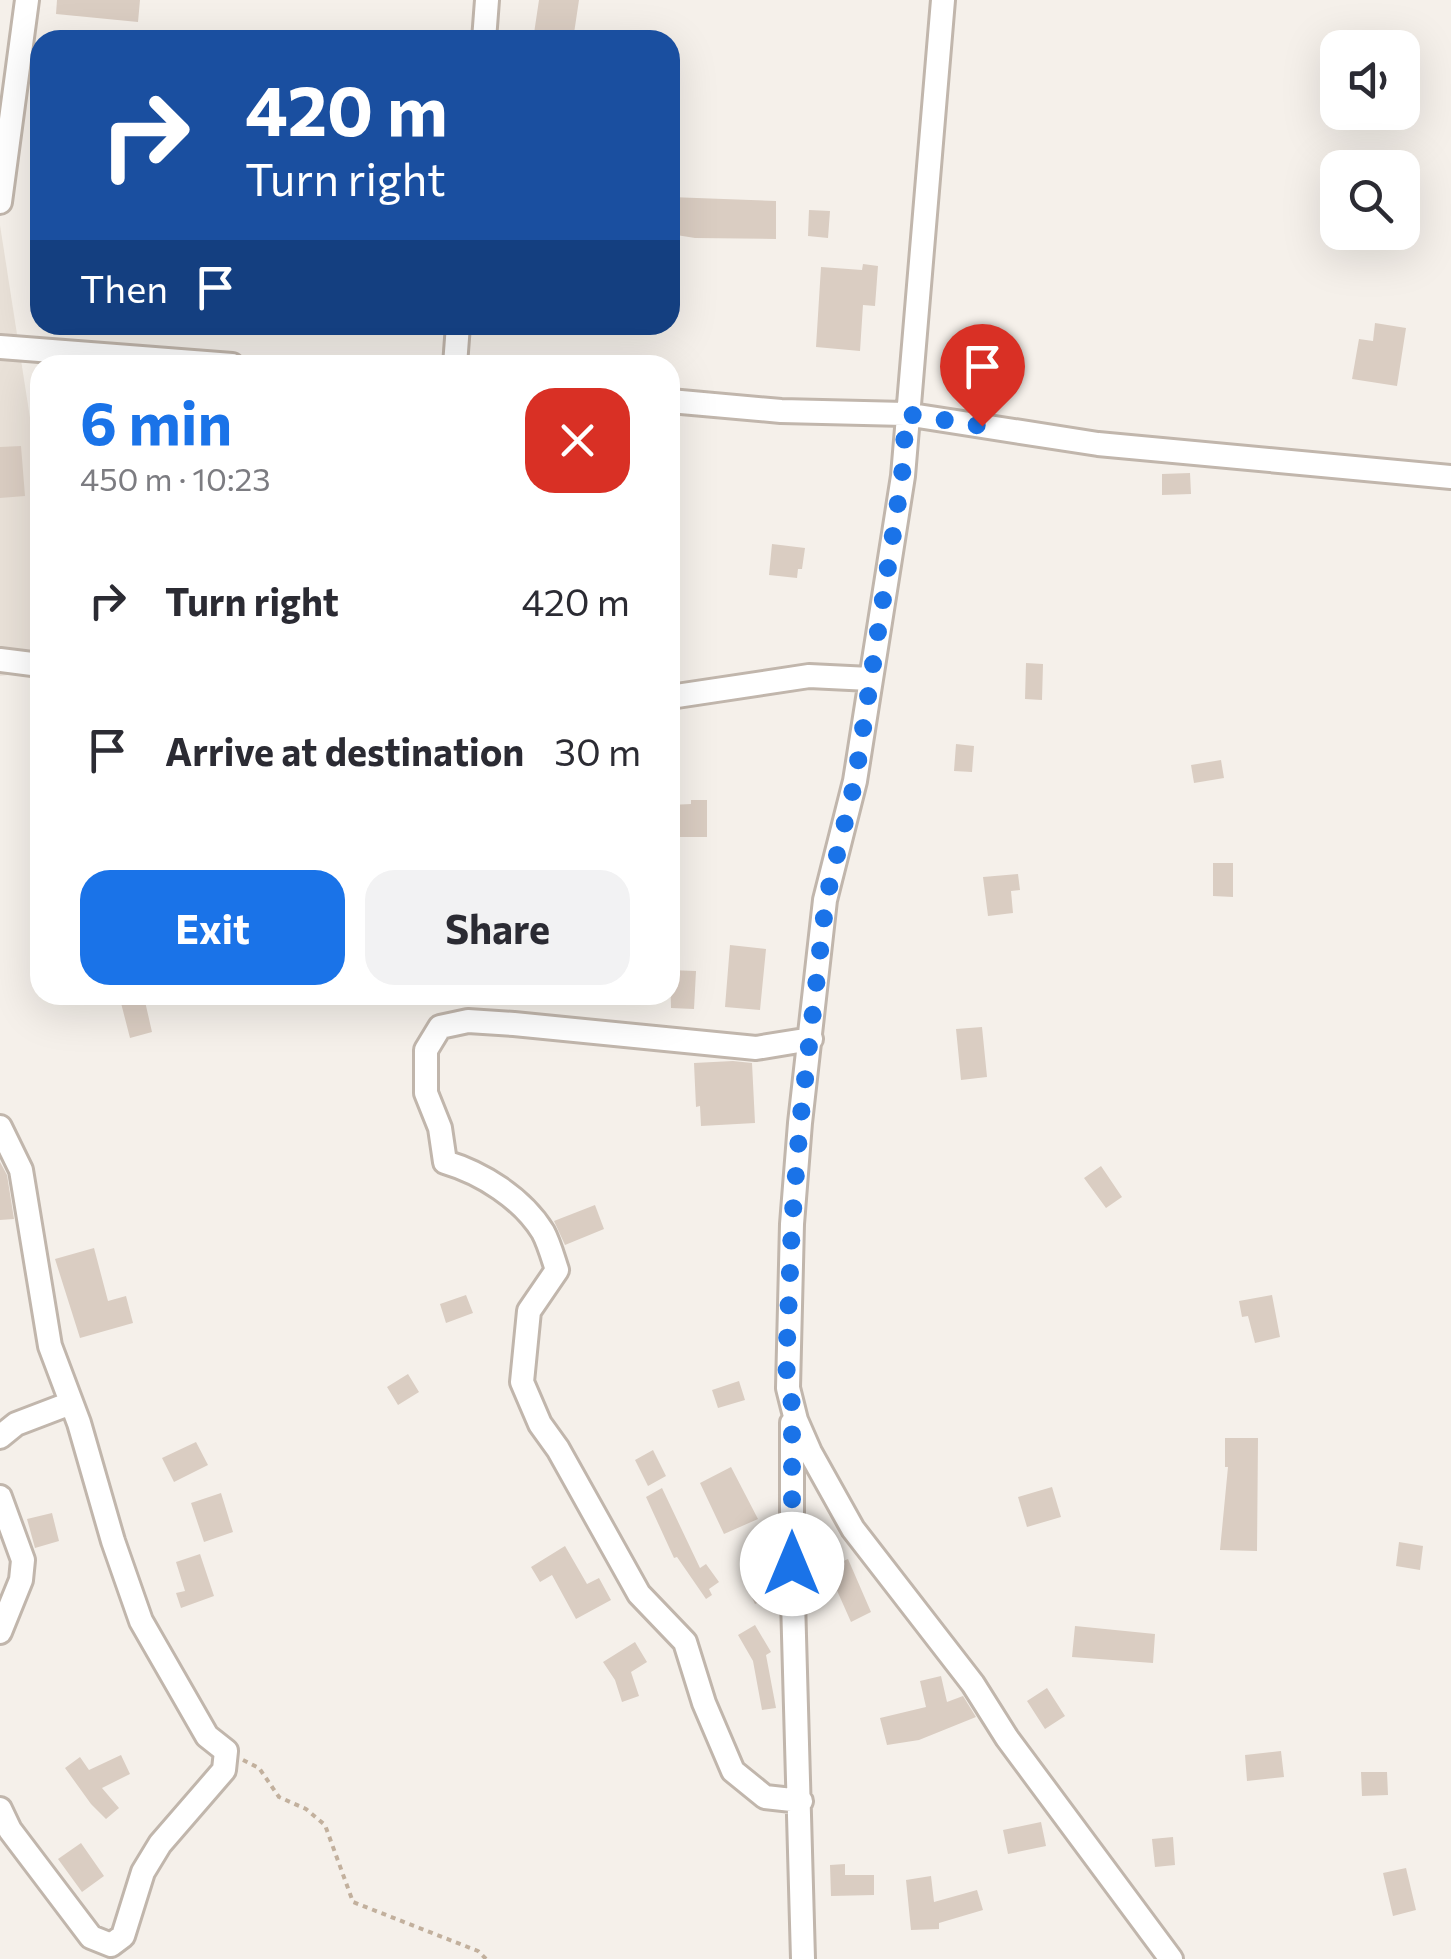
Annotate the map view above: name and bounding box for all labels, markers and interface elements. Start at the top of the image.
map controls [1320,30,1420,250]
button: sound [1320,30,1420,130]
text: 420 m [245,65,448,150]
icon: right [80,70,210,200]
text: Turn right [245,150,446,205]
button: search [1320,150,1420,250]
icon: arrive [188,260,243,315]
text: Then [80,264,168,311]
pin [940,324,1025,427]
icon: arrive [955,339,1010,394]
text: 6 min [80,384,232,457]
button: close [525,388,630,493]
text: 450 m · 10:23 [80,458,270,498]
icon: right [80,573,135,628]
text: Turn right [165,577,339,624]
text: 420 m [522,577,630,624]
icon: arrive [80,723,135,778]
text: Arrive at destination [165,727,524,774]
text: 30 m [554,727,641,774]
button: Exit [80,870,345,985]
button: Share [365,870,630,985]
position arrow [740,1512,844,1616]

